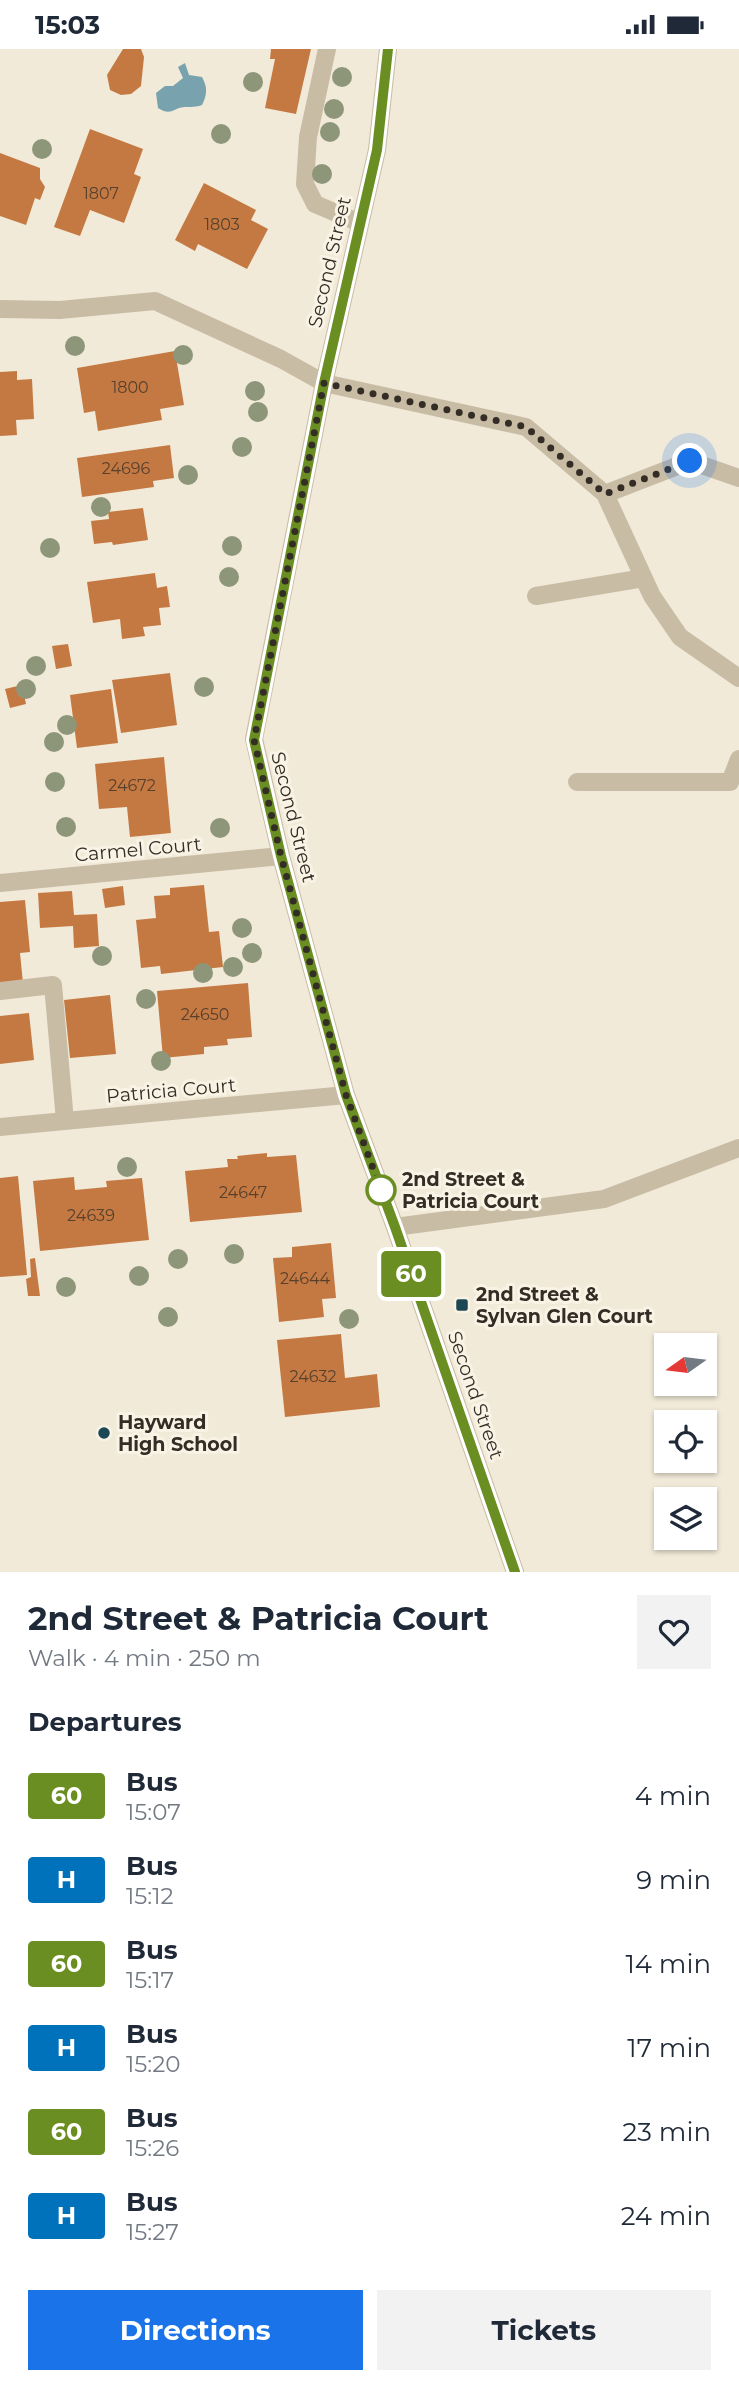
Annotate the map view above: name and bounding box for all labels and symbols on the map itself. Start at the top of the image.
house number: 1807 [83,184,119,203]
street label: Second Street [303,194,356,330]
house number: 1803 [204,215,240,234]
house number: 1800 [111,378,149,397]
your location [672,443,707,478]
house number: 24696 [102,459,151,478]
street label: Second Street [266,749,321,885]
house number: 24672 [108,776,156,795]
street label: Carmel Court [74,832,203,866]
house number: 24650 [181,1005,229,1024]
street label: Patricia Court [105,1073,237,1108]
place label: 2nd Street & Patricia Court [402,1168,539,1213]
marker: 2nd Street & Patricia Court [366,1175,396,1205]
house number: 24647 [219,1183,267,1202]
house number: 24639 [67,1206,115,1225]
line badge: 60 [380,1251,443,1297]
house number: 24644 [280,1269,331,1288]
place label: 2nd Street & Sylvan Glen Court [476,1283,653,1328]
marker: 2nd Street & Sylvan Glen Court [454,1297,470,1313]
street label: Second Street [443,1328,508,1462]
north arrow [654,1333,718,1397]
house number: 24632 [289,1367,337,1386]
place label: Hayward High School [118,1411,238,1456]
marker: Hayward High School [96,1425,112,1441]

